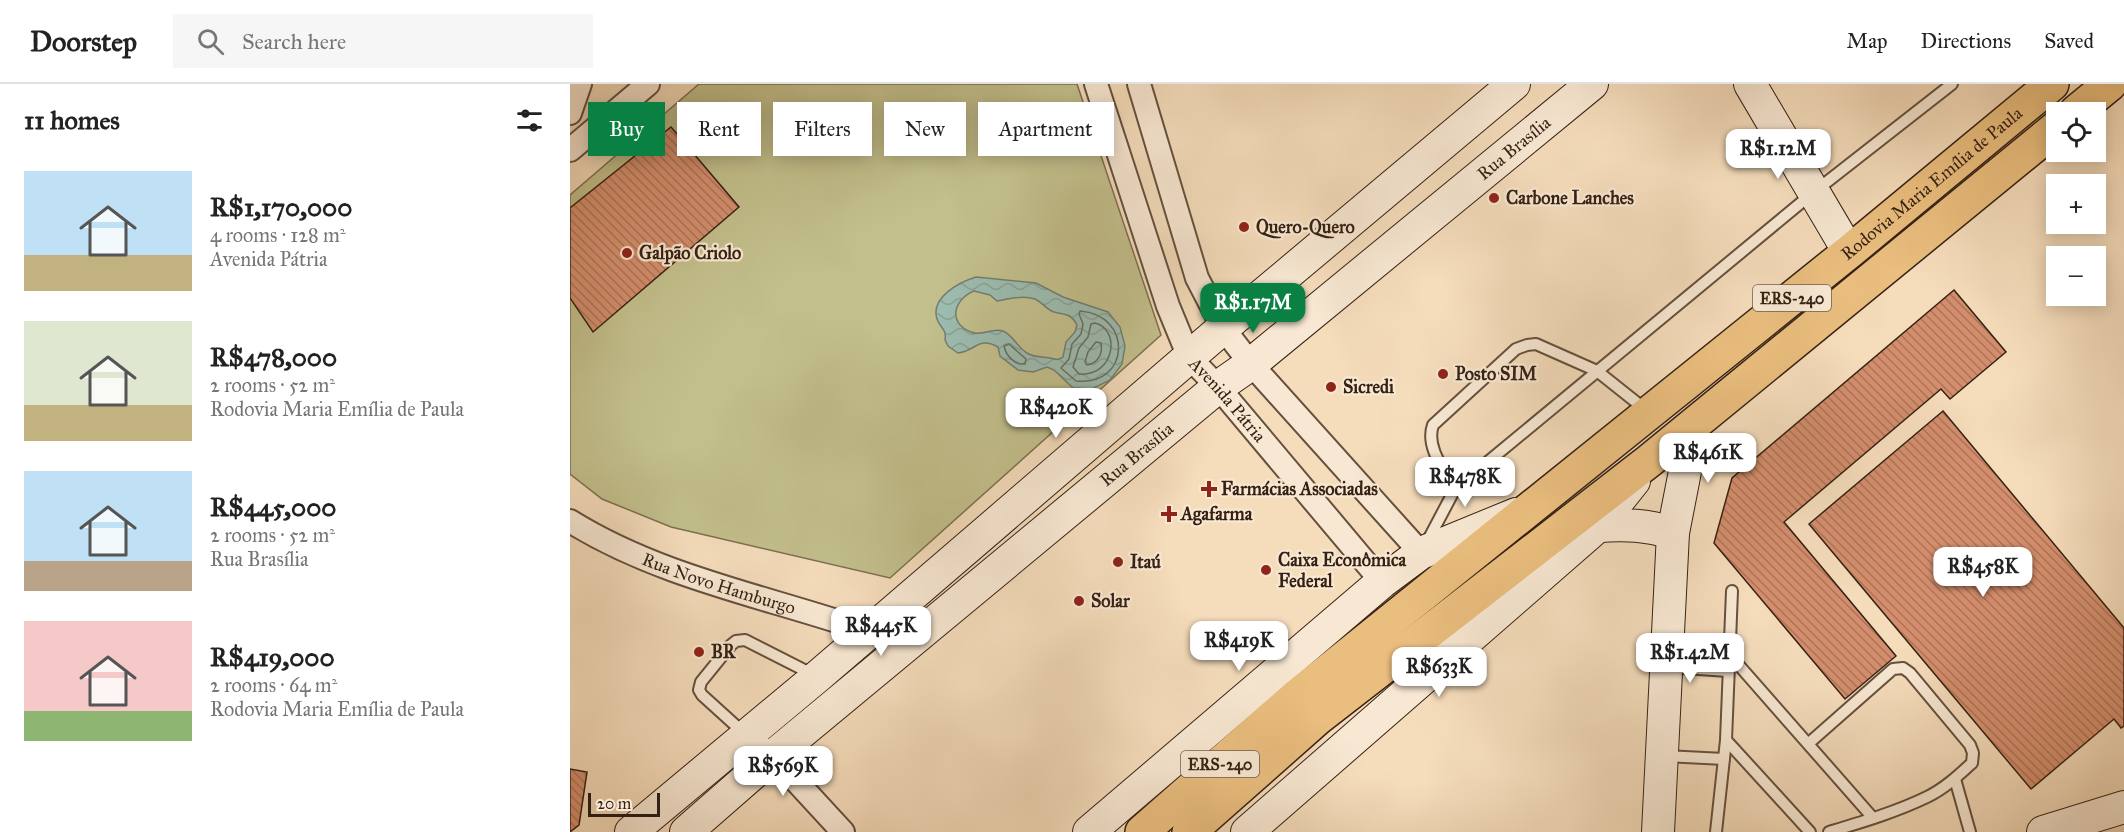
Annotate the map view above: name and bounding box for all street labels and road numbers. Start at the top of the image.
street label: Rodovia Maria Emília de Paula [1837,102,2027,265]
street label: Rua Brasília [1473,111,1555,185]
road number: ERS-240 [1753,285,1831,311]
street label: Avenida Pátria [1184,352,1271,447]
street label: Rua Brasília [1096,417,1178,491]
street label: Rua Novo Hamburgo [639,548,798,619]
road number: ERS-240 [1181,751,1259,777]

